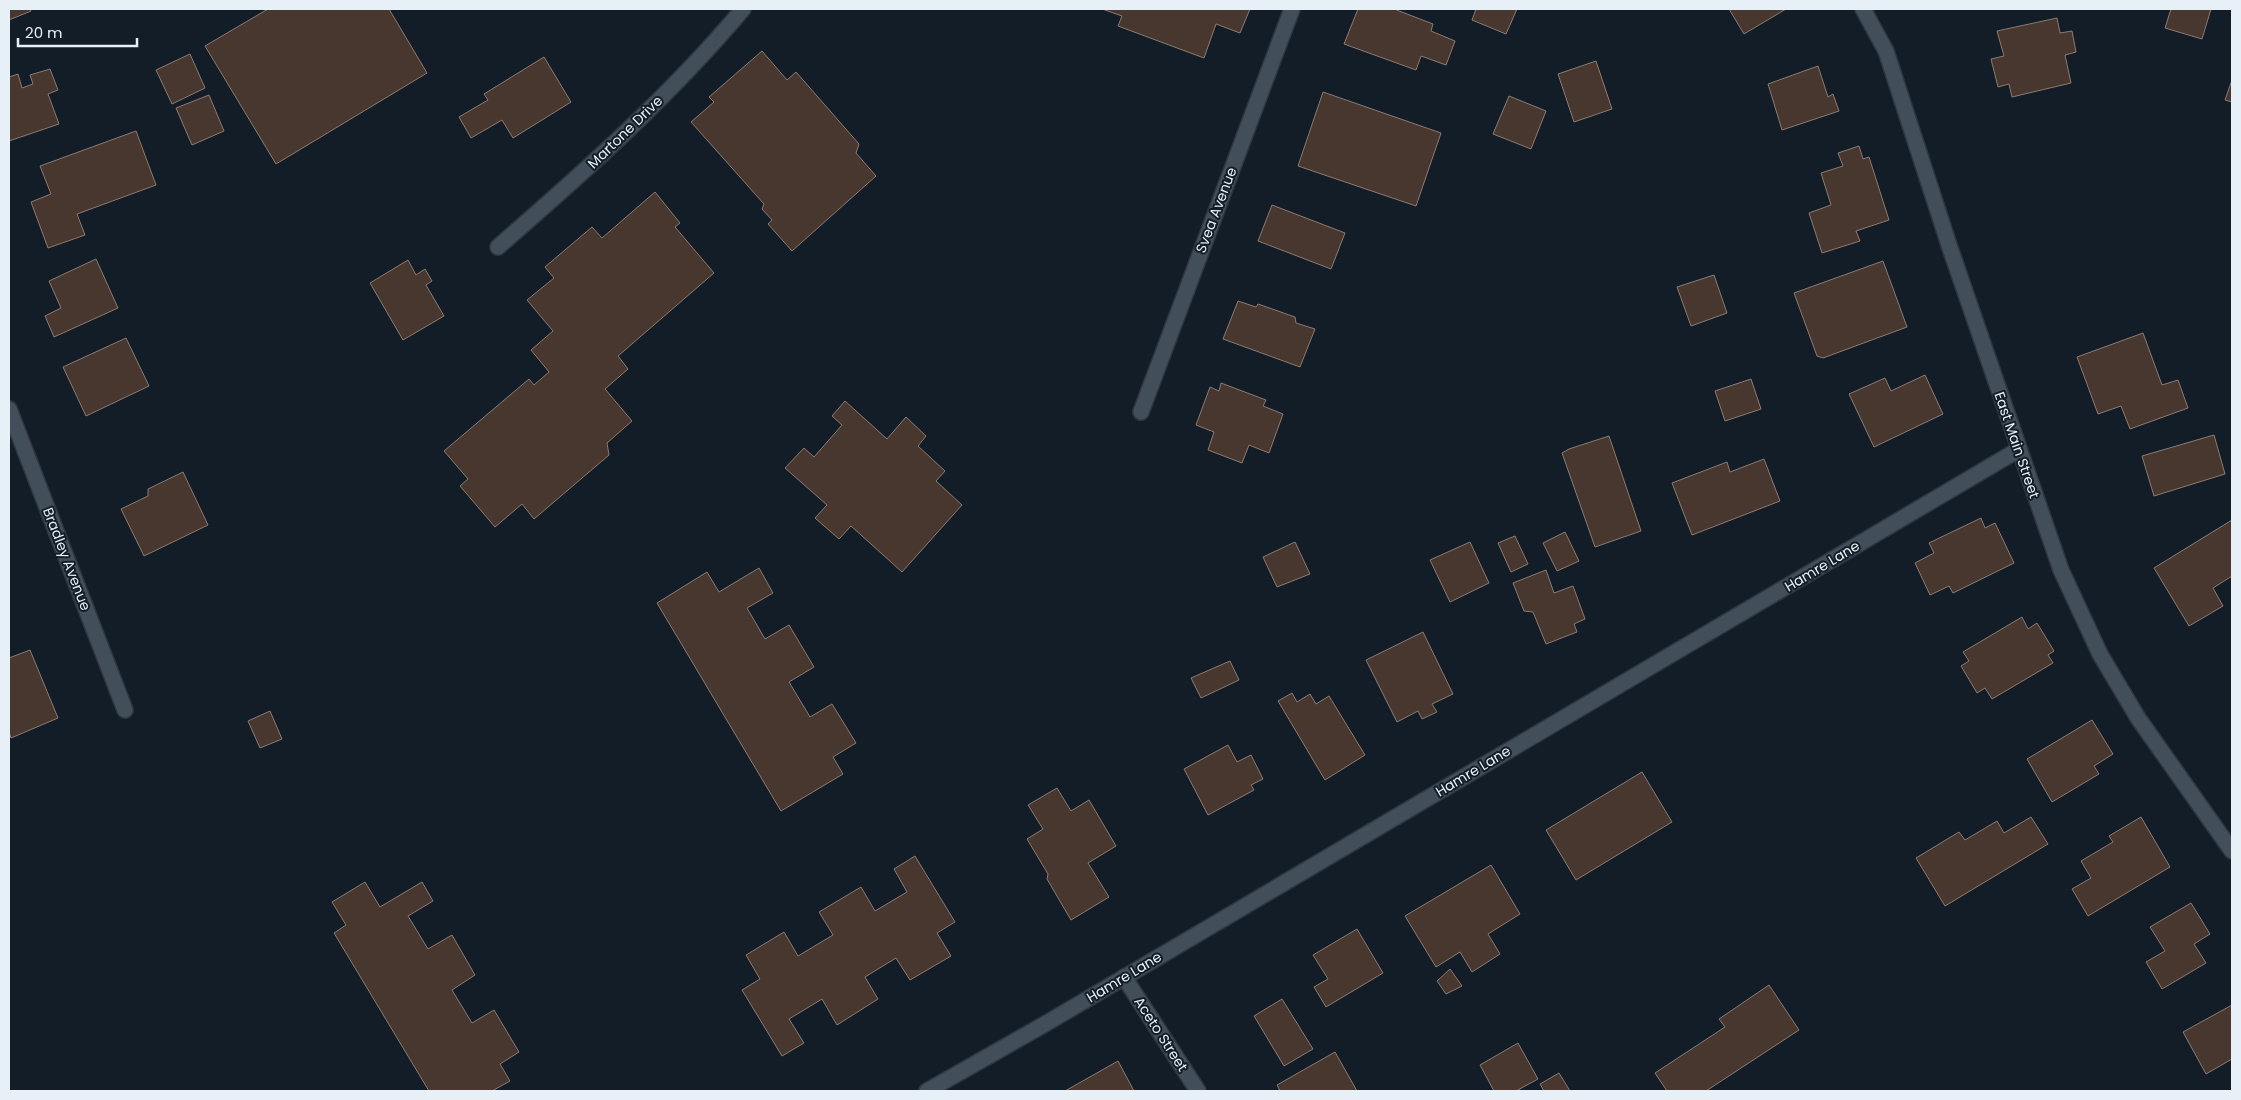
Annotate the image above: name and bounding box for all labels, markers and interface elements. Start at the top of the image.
scale bar [18,15,136,47]
text: 20 m [25,22,63,43]
street label: Martone Drive [583,91,667,173]
street label: Svea Avenue [1190,164,1242,256]
street label: East Main Street [1989,389,2045,501]
street label: Bradley Avenue [38,505,96,614]
street label: Hamre Lane [1781,536,1864,596]
street label: Hamre Lane [1432,741,1515,801]
street label: Hamre Lane [1083,947,1166,1007]
street label: Aceto Street [1129,993,1193,1075]

